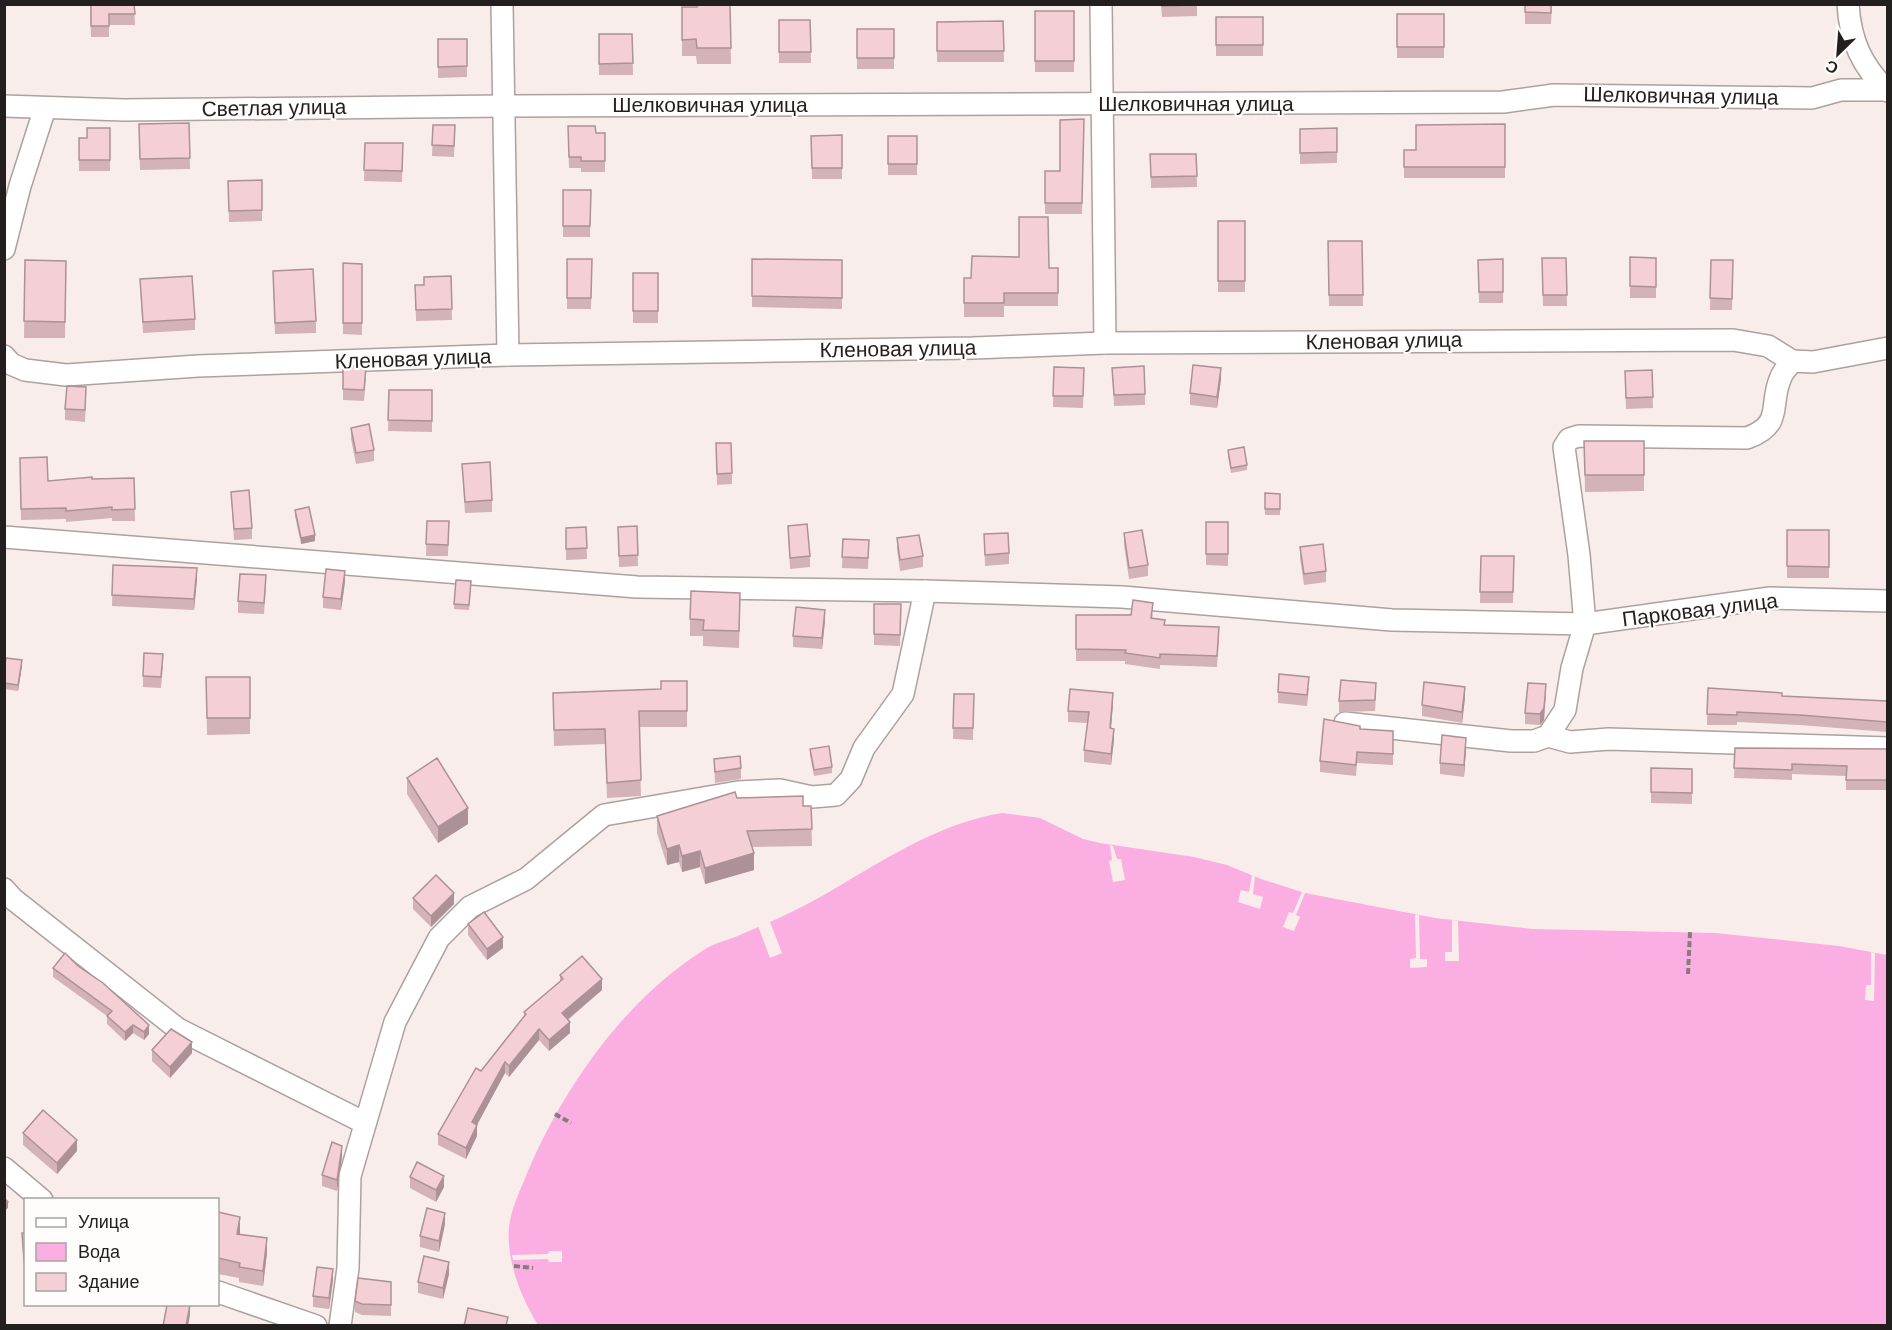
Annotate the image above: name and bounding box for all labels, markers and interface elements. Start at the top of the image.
north arrow [1808,24,1868,84]
text: С [1822,55,1842,79]
street label: Шелковичная улица [1583,80,1779,112]
street label: Шелковичная улица [1098,90,1294,118]
street label: Шелковичная улица [612,91,808,119]
street label: Светлая улица [201,93,347,123]
street label: Кленовая улица [1305,326,1463,356]
street label: Кленовая улица [819,334,977,364]
street label: Кленовая улица [334,342,492,376]
street label: Парковая улица [1620,587,1780,633]
legend [24,1198,219,1306]
text: Улица [78,1210,130,1234]
text: Вода [78,1240,121,1264]
text: Здание [78,1270,139,1294]

